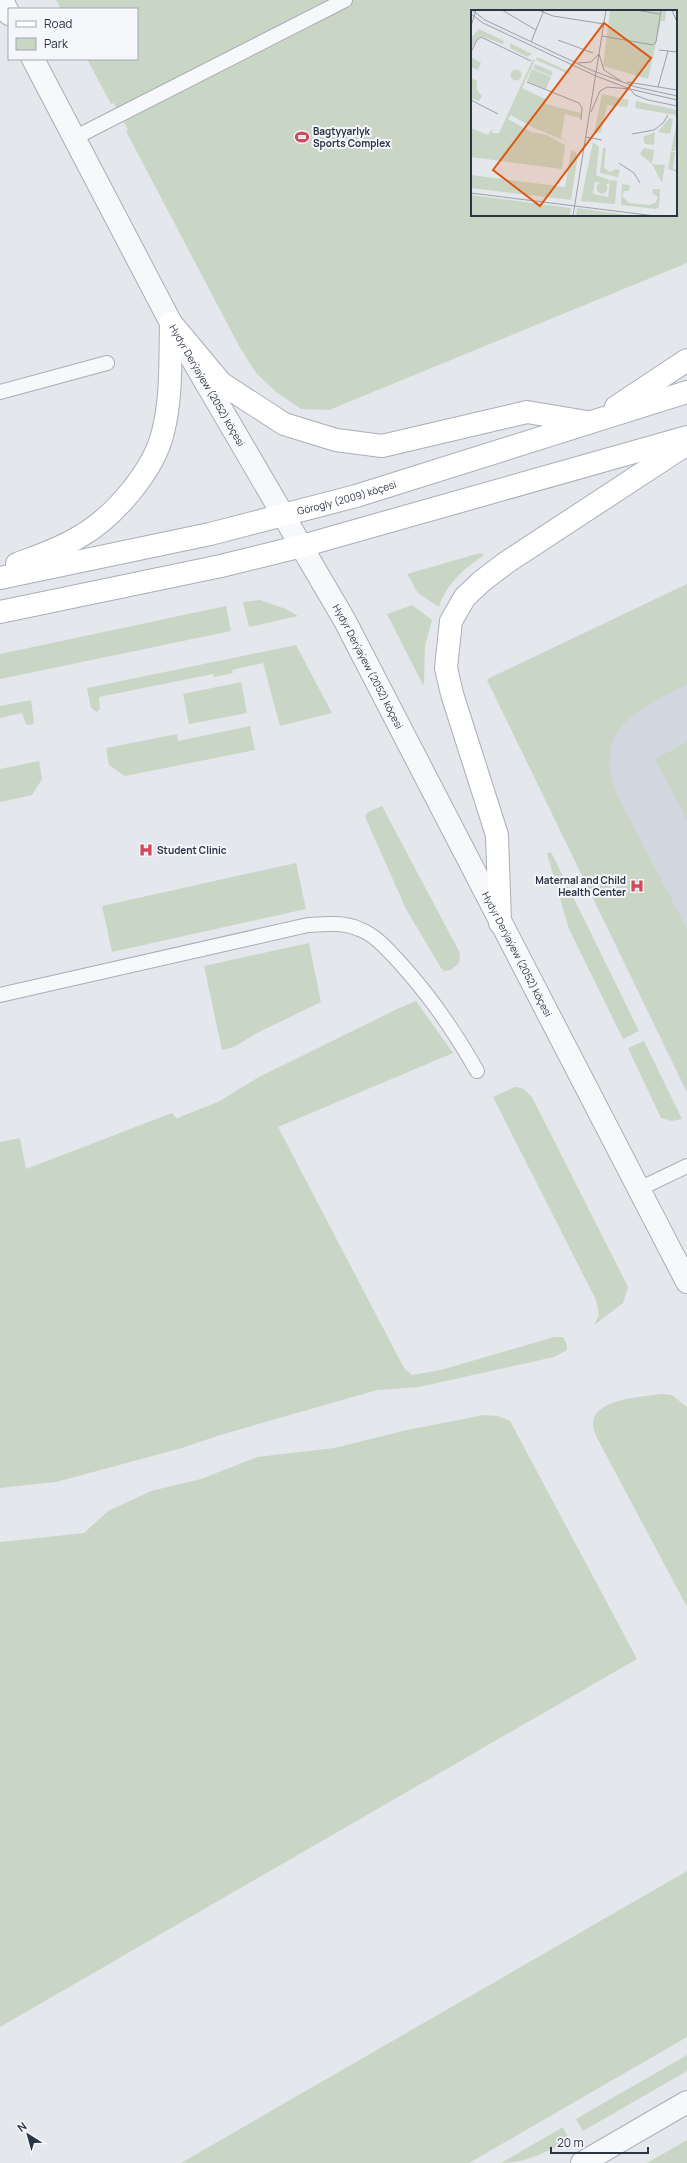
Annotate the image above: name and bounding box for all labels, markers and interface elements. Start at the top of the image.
legend [8,8,138,60]
inset map [471,10,677,216]
text: Road [44,15,72,32]
text: Park [44,35,69,52]
place label: Bagtyyarlyk Sports Complex [313,124,391,150]
sports icon: Bagtyyarlyk Sports Complex [294,129,310,145]
street label: Hydyr Derýaýew (2052) köçesi [166,322,248,449]
street label: Görogly (2009) köçesi [296,477,398,518]
street label: Hydyr Derýaýew (2052) köçesi [330,602,407,731]
hospital icon: Student Clinic [138,842,154,858]
place label: Student Clinic [157,843,227,857]
place label: Maternal and Child Health Center [535,873,626,899]
hospital icon: Maternal and Child Health Center [629,878,645,894]
street label: Hydyr Derýaýew (2052) köçesi [479,889,555,1019]
north arrow [8,2115,48,2155]
text: N [14,2118,29,2135]
scale bar [551,2129,648,2155]
text: 20 m [557,2134,584,2151]

